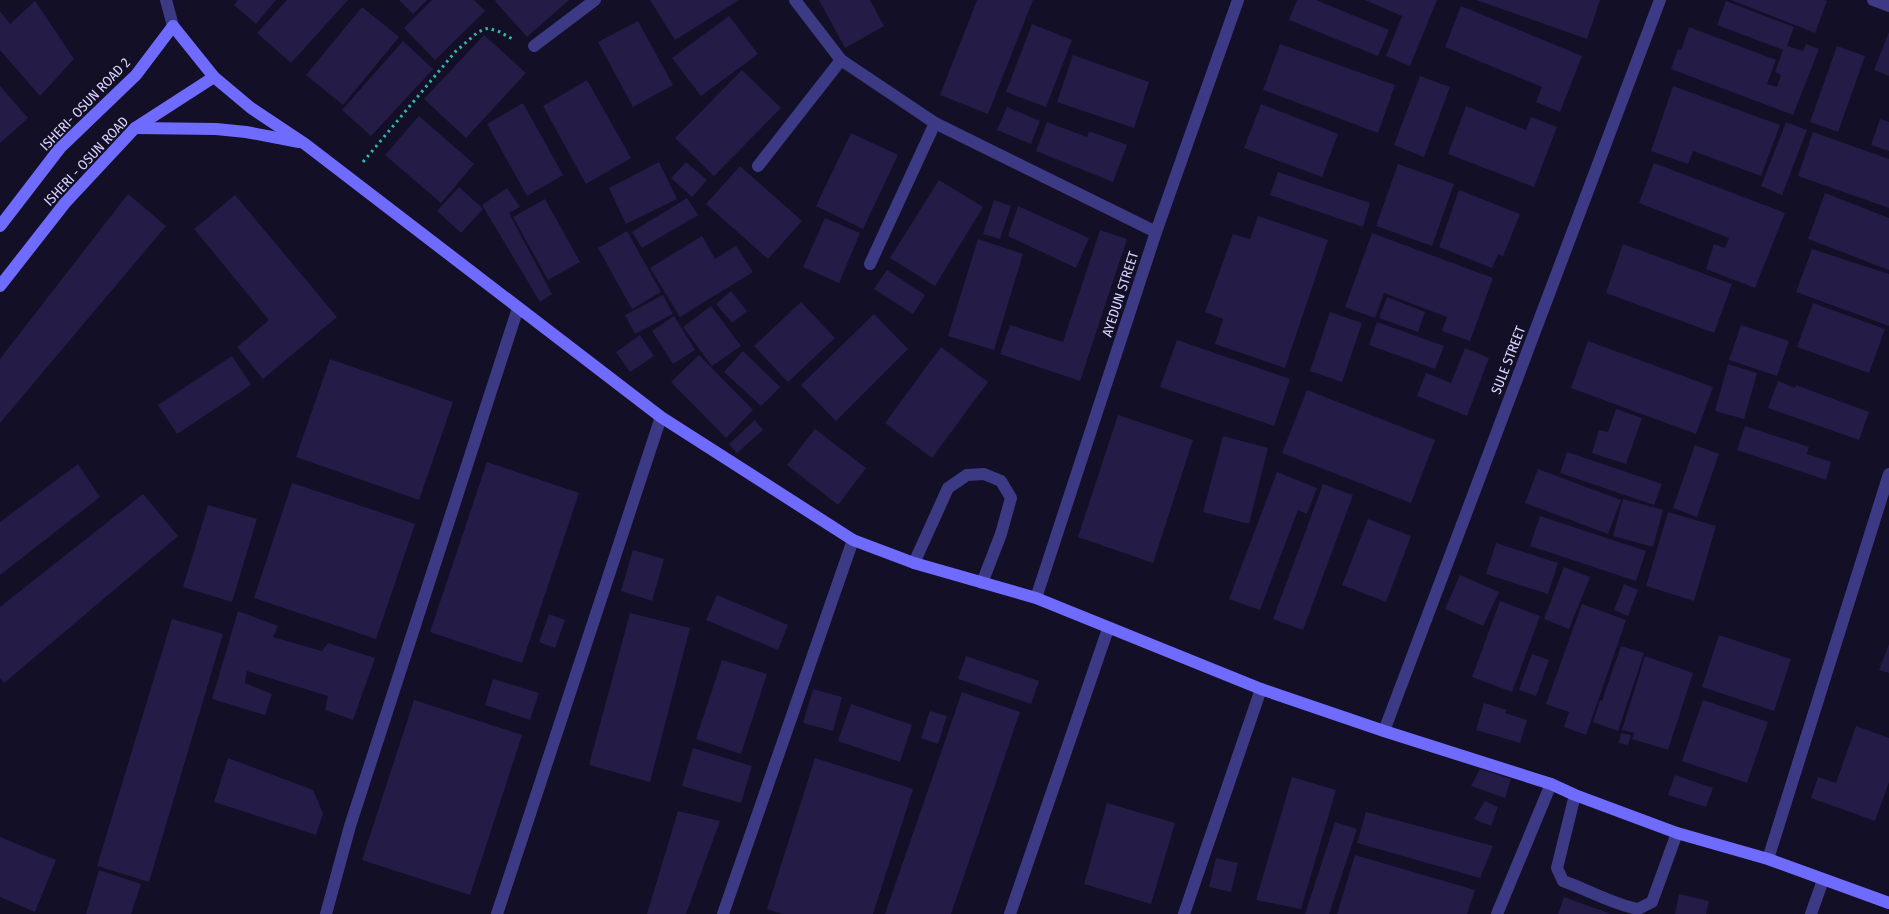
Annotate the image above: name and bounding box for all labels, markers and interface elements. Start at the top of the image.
street label: ISHERI- OSUN ROAD 2 [37,54,134,154]
street label: ISHERI - OSUN ROAD [41,113,132,210]
street label: AYEDUN STREET [1099,249,1142,339]
street label: SULE STREET [1488,323,1529,397]

